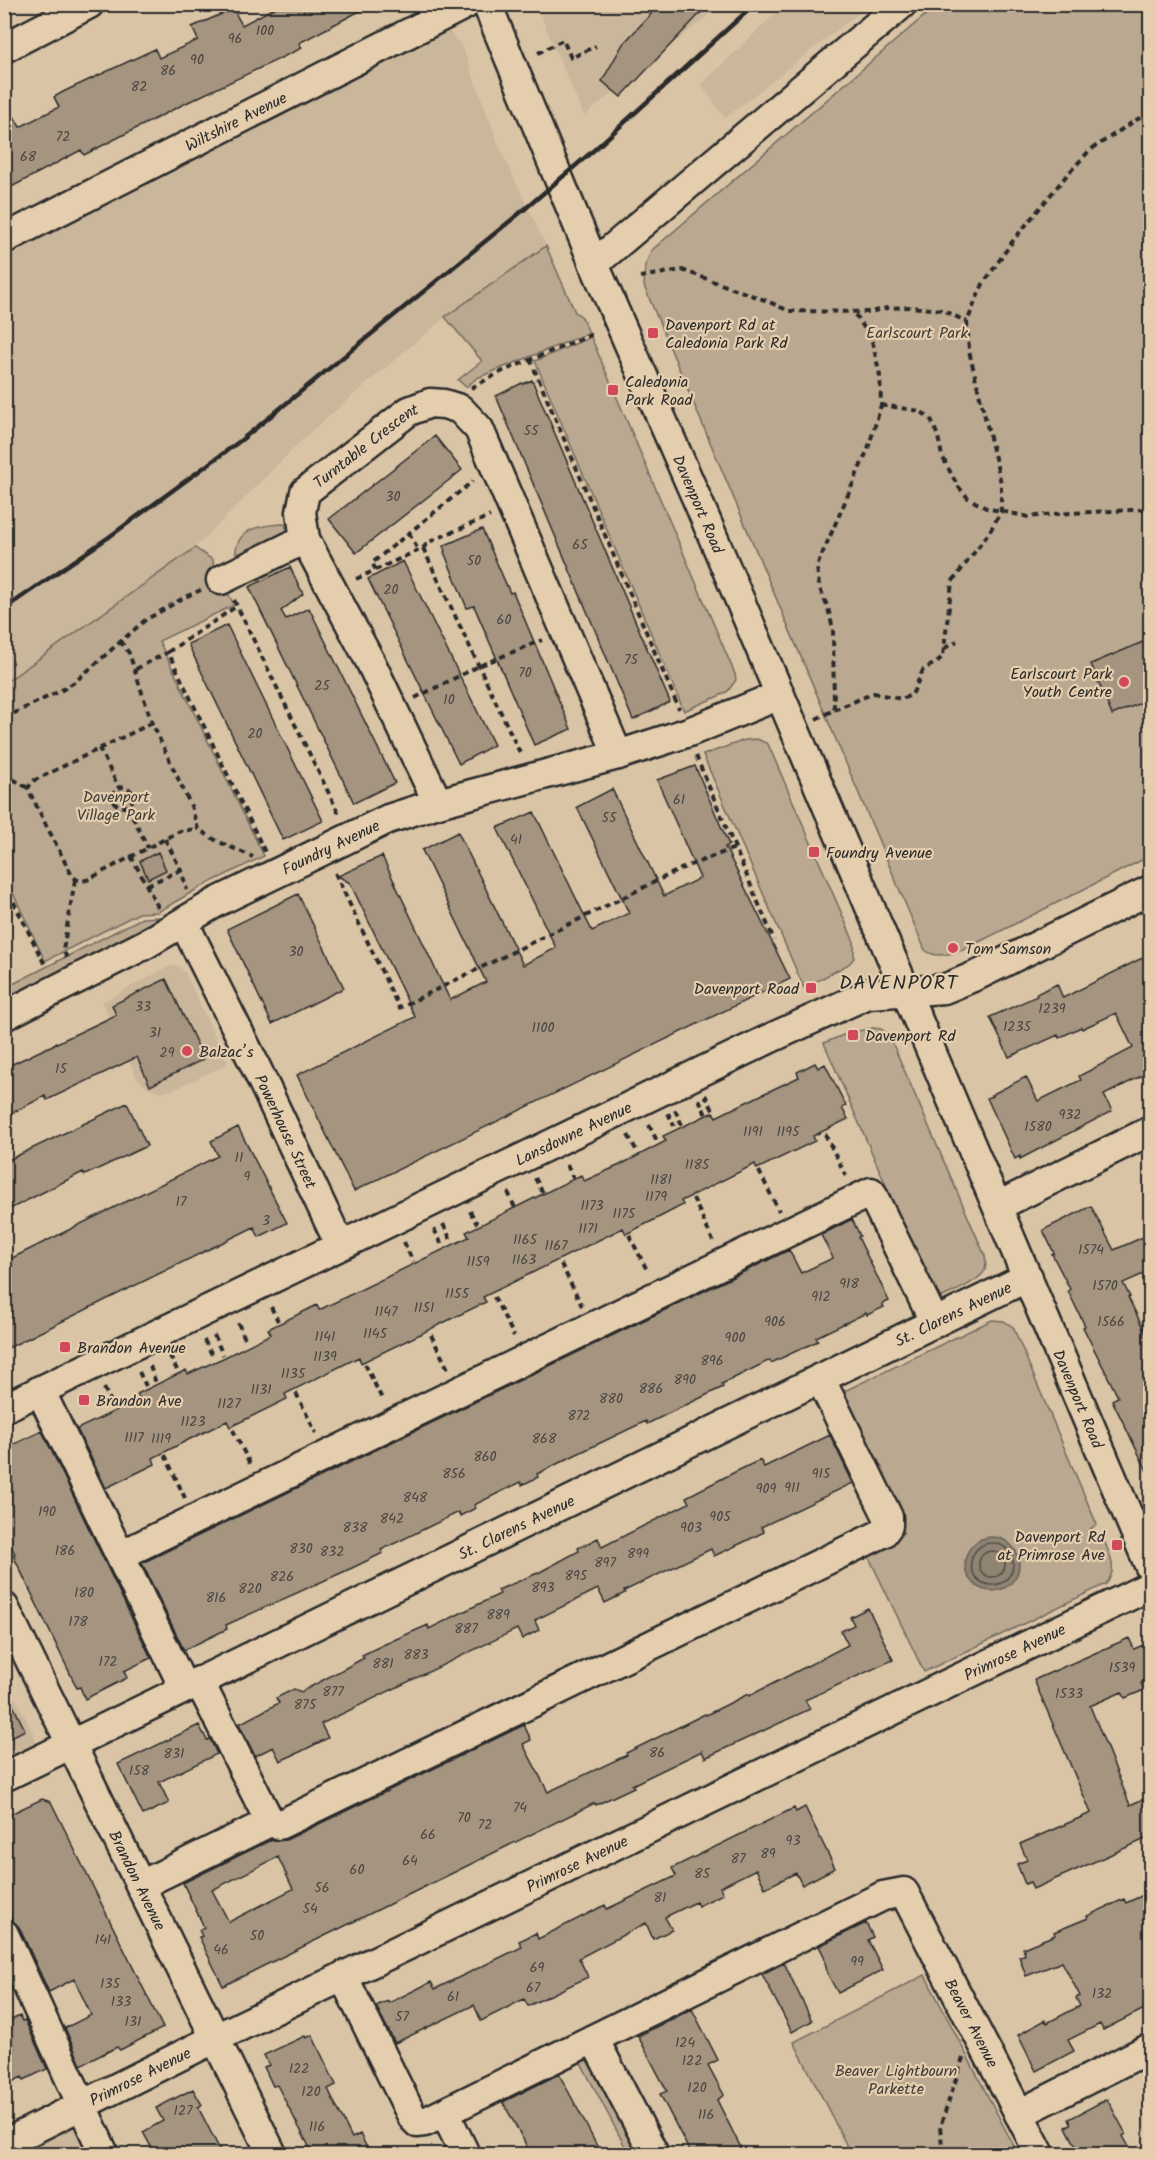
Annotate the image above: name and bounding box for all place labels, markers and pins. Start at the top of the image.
place label: Davenport Rd at Caledonia Park Rd [665,313,788,356]
marker: Davenport Rd at Caledonia Park Rd [646,326,660,340]
place label: Caledonia Park Road [625,370,694,413]
marker: Caledonia Park Road [606,383,620,397]
place label: Earlscourt Park Youth Centre [1010,662,1112,705]
marker: Earlscourt Park Youth Centre [1117,675,1131,689]
place label: Foundry Avenue [826,841,932,866]
marker: Foundry Avenue [807,845,821,859]
place label: Tom Samson [965,937,1051,962]
marker: Tom Samson [946,941,960,955]
place label: Davenport Road [694,977,800,1002]
marker: Davenport Road [804,981,818,995]
place label: Davenport Rd [865,1024,956,1049]
marker: Davenport Rd [846,1028,860,1042]
place label: Balzac’s [199,1040,254,1065]
marker: Balzac’s [180,1044,194,1058]
place label: Brandon Avenue [77,1336,186,1361]
marker: Brandon Avenue [58,1340,72,1354]
place label: Brandon Ave [96,1389,181,1414]
marker: Brandon Ave [77,1393,91,1407]
place label: Davenport Rd at Primrose Ave [998,1525,1106,1568]
marker: Davenport Rd at Primrose Ave [1110,1538,1124,1552]

